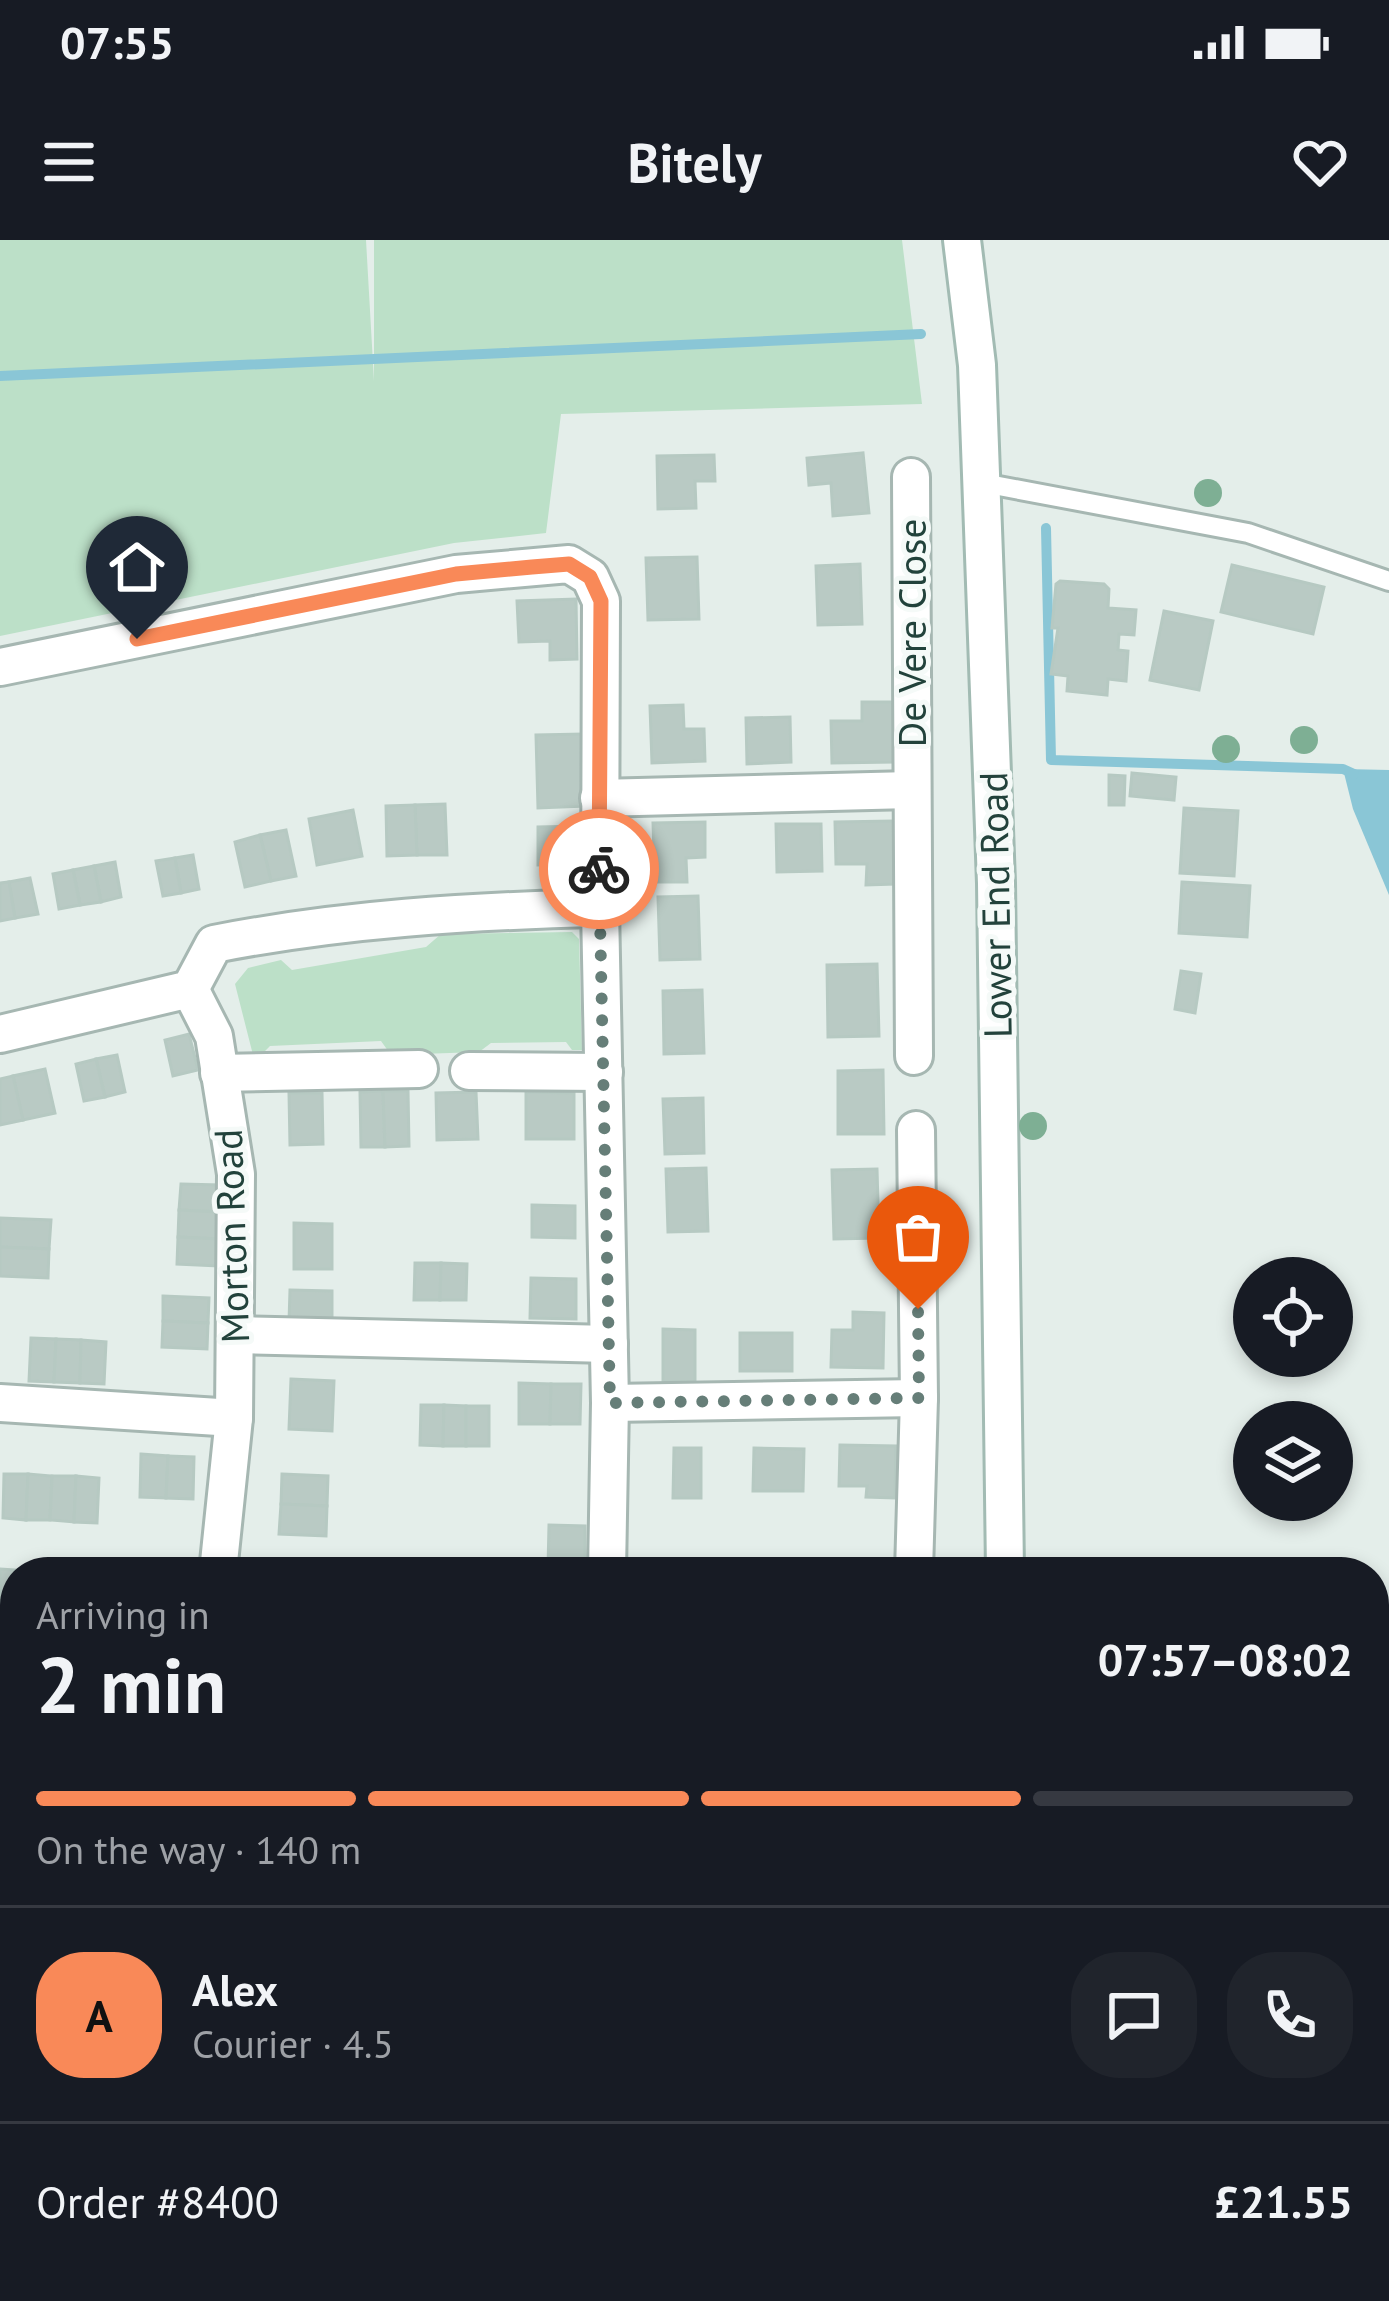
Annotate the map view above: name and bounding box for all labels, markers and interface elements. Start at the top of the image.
text: 07:55 [60,13,174,71]
text: Bitely [627,127,762,197]
icon: menu [36,129,102,195]
icon: heart [1287,129,1353,195]
pin [86,516,188,639]
street label: De Vere Close [886,519,937,747]
icon: home [104,534,170,600]
street label: Lower End Road [967,771,1023,1039]
courier [539,809,659,929]
icon: bike [566,836,632,902]
street label: Morton Road [202,1128,260,1344]
pin [867,1186,969,1309]
icon: bag [885,1204,951,1270]
map controls [1233,1257,1353,1521]
button: locate [1233,1257,1353,1377]
button: layers [1233,1401,1353,1521]
text: Arriving in [36,1589,210,1640]
text: 07:57–08:02 [1098,1630,1353,1688]
text: 2 min [36,1634,226,1735]
text: On the way · 140 m [36,1824,361,1875]
button: chat [1071,1952,1197,2078]
button: phone [1227,1952,1353,2078]
text: Alex [192,1960,278,2018]
text: A [85,1986,113,2044]
text: Courier · 4.5 [192,2018,394,2069]
text: Order #8400 [36,2172,279,2230]
text: £21.55 [1214,2172,1353,2230]

